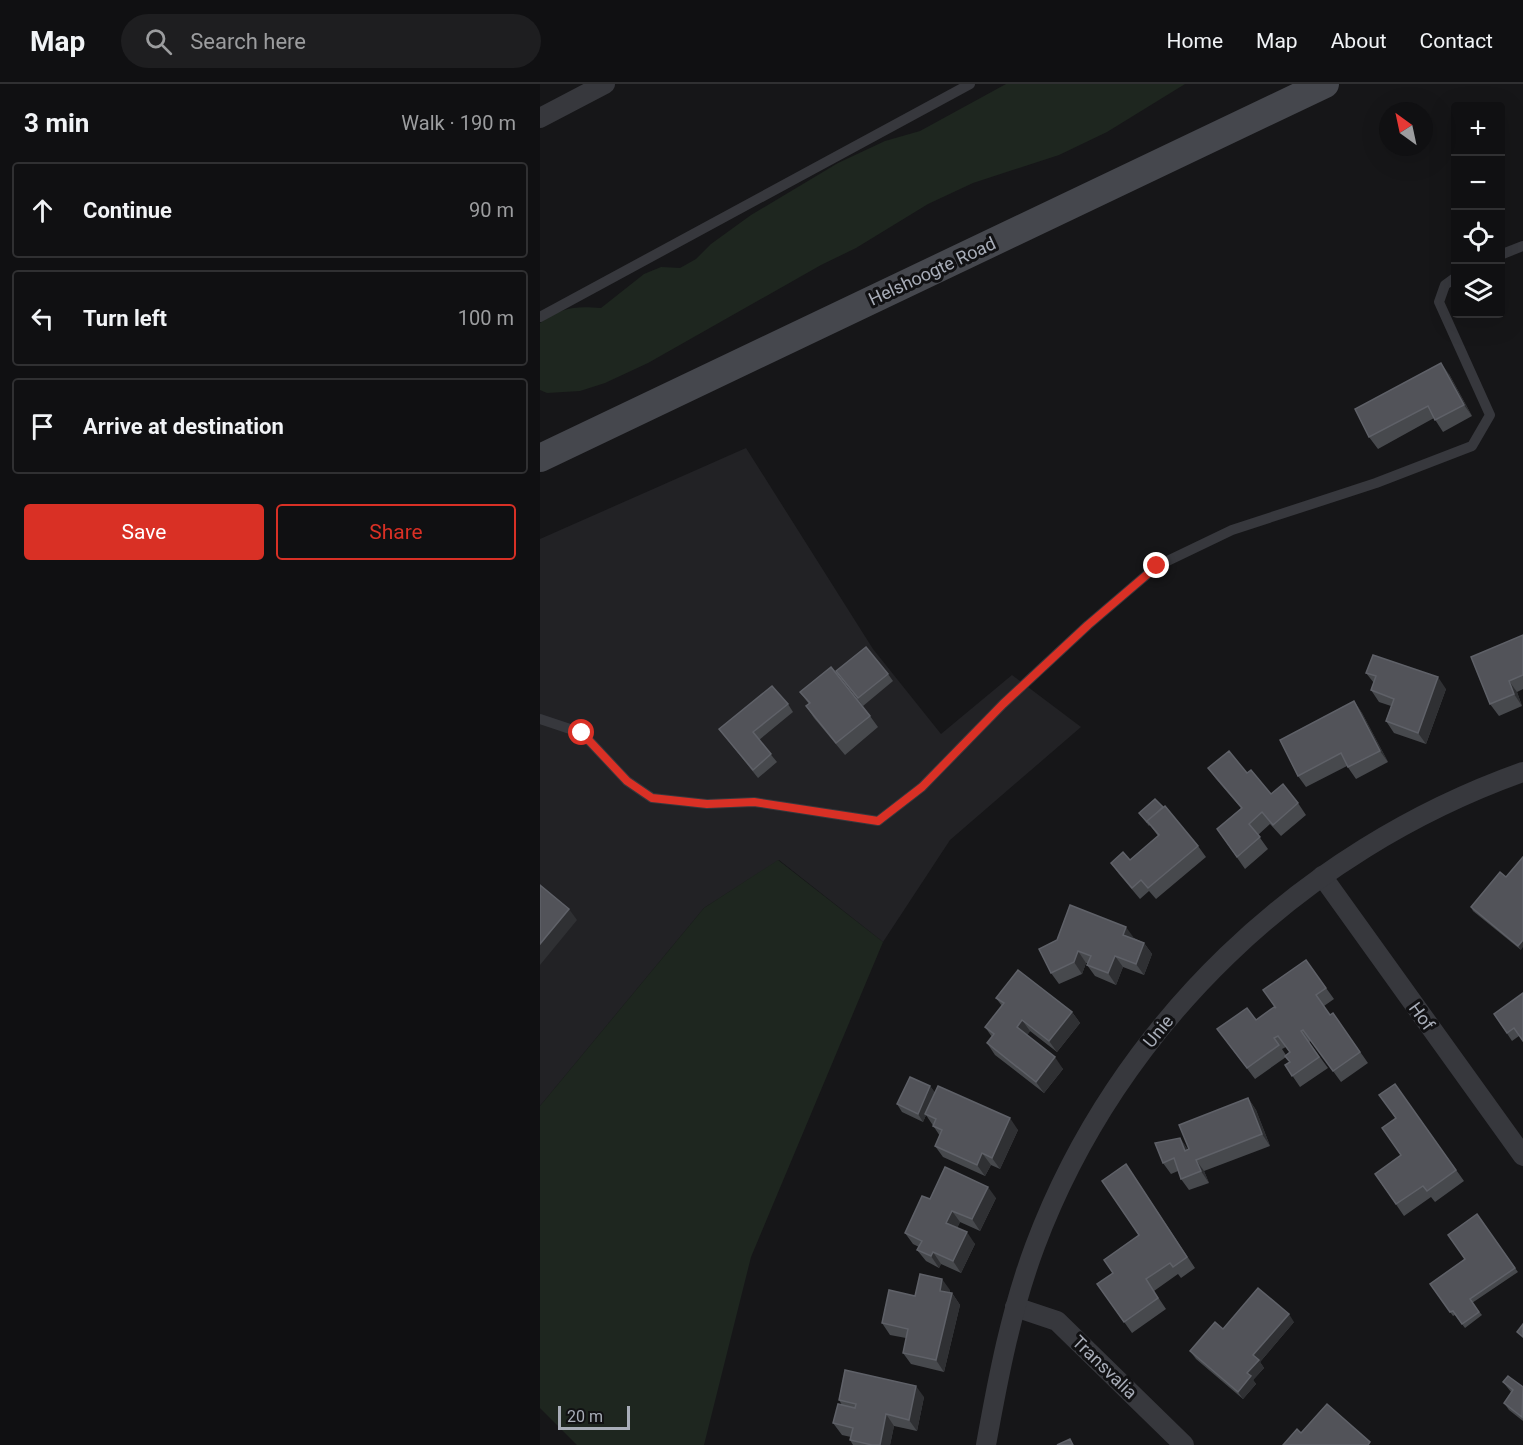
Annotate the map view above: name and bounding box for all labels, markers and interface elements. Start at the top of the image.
search box [121,14,541,68]
text: Map [30,25,85,58]
icon: search [142,25,175,58]
text: Search here [190,29,306,54]
text: Home [1167,29,1223,53]
text: Map [1256,29,1298,53]
text: About [1331,29,1387,53]
text: Contact [1420,29,1493,53]
north arrow [1379,102,1433,156]
map controls [1451,102,1505,318]
button: + [1451,102,1505,156]
text: 3 min [24,108,89,138]
text: Walk · 190 m [401,111,516,135]
button: − [1451,156,1505,210]
icon: ahead [26,194,59,227]
text: Continue [83,198,172,223]
text: 90 m [469,198,514,222]
button: locate [1451,210,1505,264]
street label: Helshoogte Road [865,232,999,310]
button: layers [1451,264,1505,318]
icon: left [26,302,59,335]
text: Turn left [83,306,167,331]
text: 100 m [458,306,514,330]
icon: arrive [26,410,59,443]
text: Arrive at destination [83,414,284,439]
button: Save [24,504,264,560]
button: Share [276,504,516,560]
route end [1143,552,1169,578]
route start [568,719,594,745]
street label: Hof [1405,998,1440,1035]
street label: Unie [1139,1011,1177,1051]
street label: Transvalia [1068,1331,1142,1403]
scale bar [558,1403,630,1430]
text: 20 m [567,1407,603,1426]

